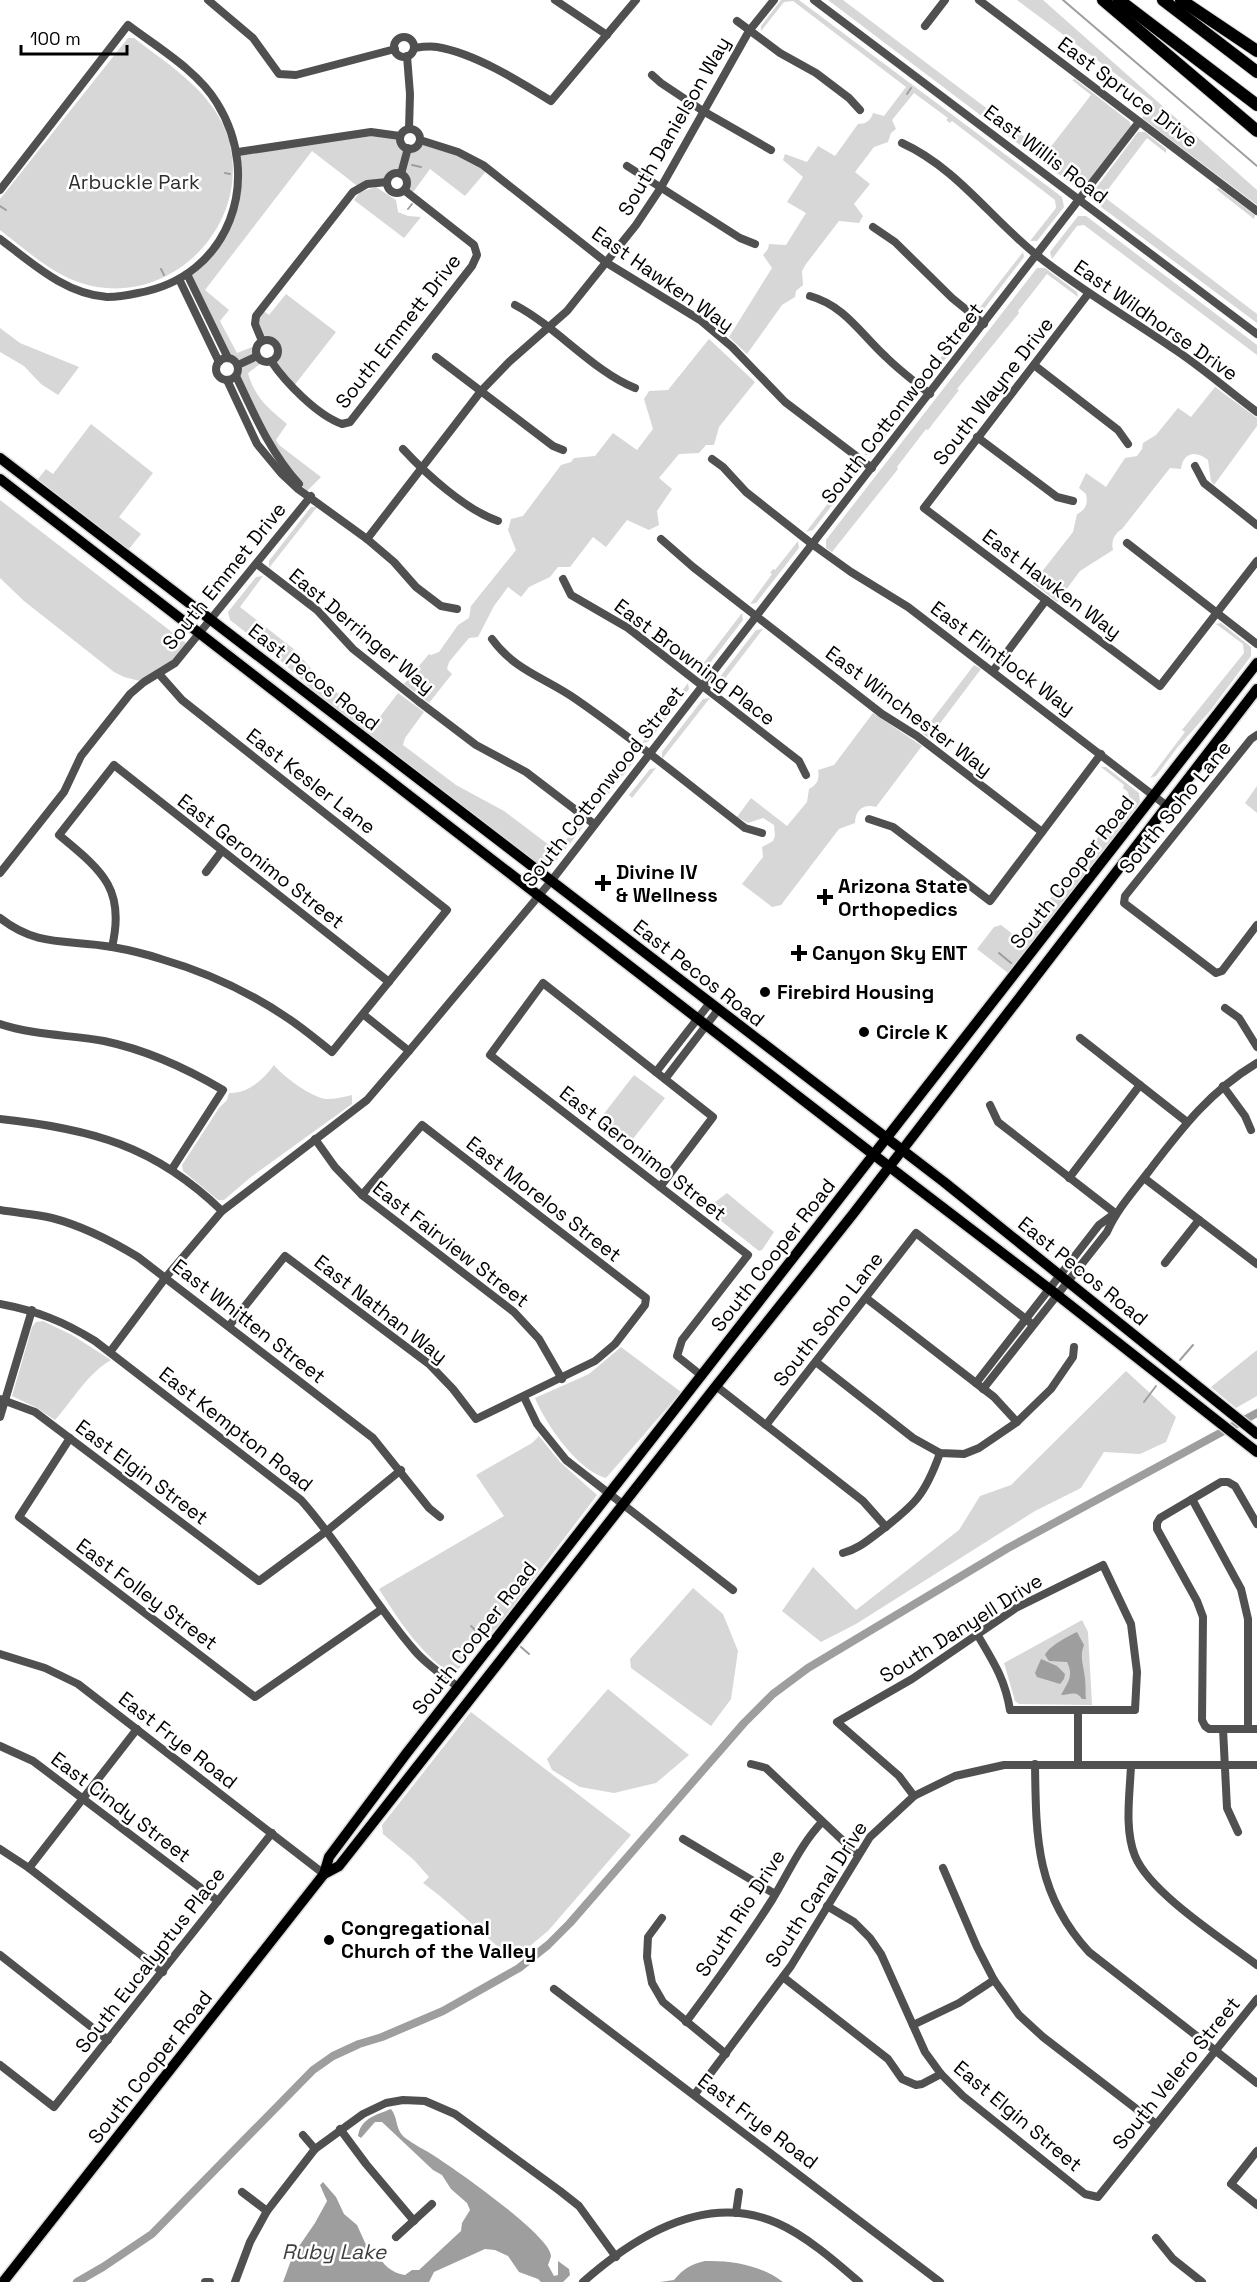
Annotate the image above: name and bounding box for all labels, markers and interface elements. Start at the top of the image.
scale bar [21,18,128,56]
text: 100 m [30,27,81,50]
street label: East Spruce Drive [1053,31,1203,153]
street label: South Danielson Way [612,32,736,220]
street label: East Willis Road [979,99,1113,209]
park label: Arbuckle Park [68,169,200,195]
street label: East Hawken Way [587,220,739,338]
street label: South Emmett Drive [329,248,467,414]
street label: East Wildhorse Drive [1069,253,1243,387]
street label: South Cottonwood Street [815,297,989,509]
street label: South Wayne Drive [927,312,1059,470]
street label: South Emmet Drive [156,497,292,655]
street label: East Hawken Way [977,523,1127,645]
street label: East Derringer Way [284,562,440,700]
street label: East Browning Place [609,593,781,731]
street label: East Flintlock Way [925,595,1081,721]
street label: East Pecos Road [243,618,385,736]
street label: East Winchester Way [820,640,998,782]
street label: South Cottonwood Street [516,680,690,892]
street label: East Kesler Lane [241,722,381,840]
street label: South Soho Lane [1113,735,1237,879]
street label: East Geronimo Street [172,788,350,934]
street label: South Cooper Road [1004,790,1140,954]
place label: Divine IV & Wellness [616,859,718,908]
place label: Arizona State Orthopedics [838,873,968,922]
marker: Divine IV & Wellness [594,874,612,892]
marker: Arizona State Orthopedics [816,888,834,906]
street label: East Pecos Road [628,914,770,1032]
place label: Canyon Sky ENT [812,940,968,966]
marker: Canyon Sky ENT [790,944,808,962]
place label: Firebird Housing [777,979,934,1005]
marker: Firebird Housing [758,985,772,999]
place label: Circle K [876,1019,948,1045]
marker: Circle K [857,1025,871,1039]
street label: East Geronimo Street [554,1080,732,1226]
street label: East Morelos Street [461,1130,627,1268]
street label: South Cooper Road [705,1173,841,1337]
street label: East Fairview Street [368,1175,534,1313]
street label: East Pecos Road [1013,1211,1153,1331]
street label: South Soho Lane [767,1246,889,1392]
street label: East Nathan Way [309,1249,453,1369]
street label: East Whitten Street [167,1253,331,1389]
street label: East Kempton Road [154,1361,318,1497]
street label: East Elgin Street [70,1414,214,1530]
street label: East Folley Street [71,1532,223,1656]
street label: South Cooper Road [406,1556,542,1720]
street label: South Danyell Drive [875,1567,1047,1689]
street label: East Frye Road [113,1685,243,1795]
street label: East Cindy Street [46,1746,196,1868]
street label: South Canal Drive [759,1816,873,1972]
street label: South Rio Drive [689,1845,791,1981]
street label: South Eucalyptus Place [69,1862,231,2058]
place label: Congregational Church of the Valley [341,1915,536,1964]
marker: Congregational Church of the Valley [322,1933,336,1947]
street label: South Cooper Road [82,1985,218,2149]
street label: South Velero Street [1106,1991,1246,2155]
street label: East Elgin Street [948,2055,1088,2177]
street label: East Frye Road [693,2067,823,2175]
water label: Ruby Lake [282,2238,388,2265]

